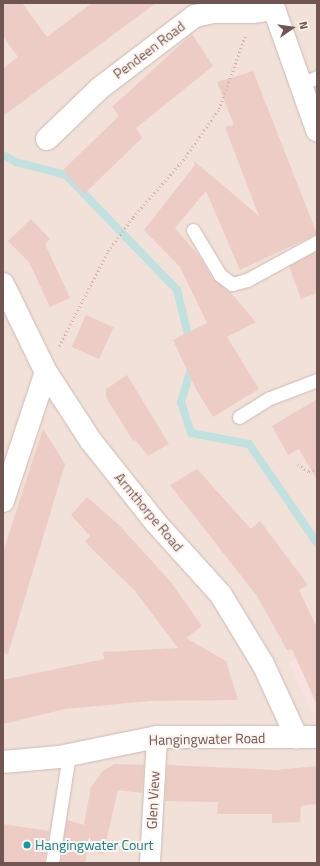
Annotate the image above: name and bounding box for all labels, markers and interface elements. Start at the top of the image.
north arrow [272,8,312,48]
street label: Pendeen Road [110,18,188,82]
text: N [295,20,312,31]
street label: Armthorpe Road [111,469,187,555]
street label: Hangingwater Road [148,730,266,748]
street label: Glen View [143,770,163,830]
place label: Hangingwater Court [35,837,154,853]
marker: Hangingwater Court [22,840,32,850]

